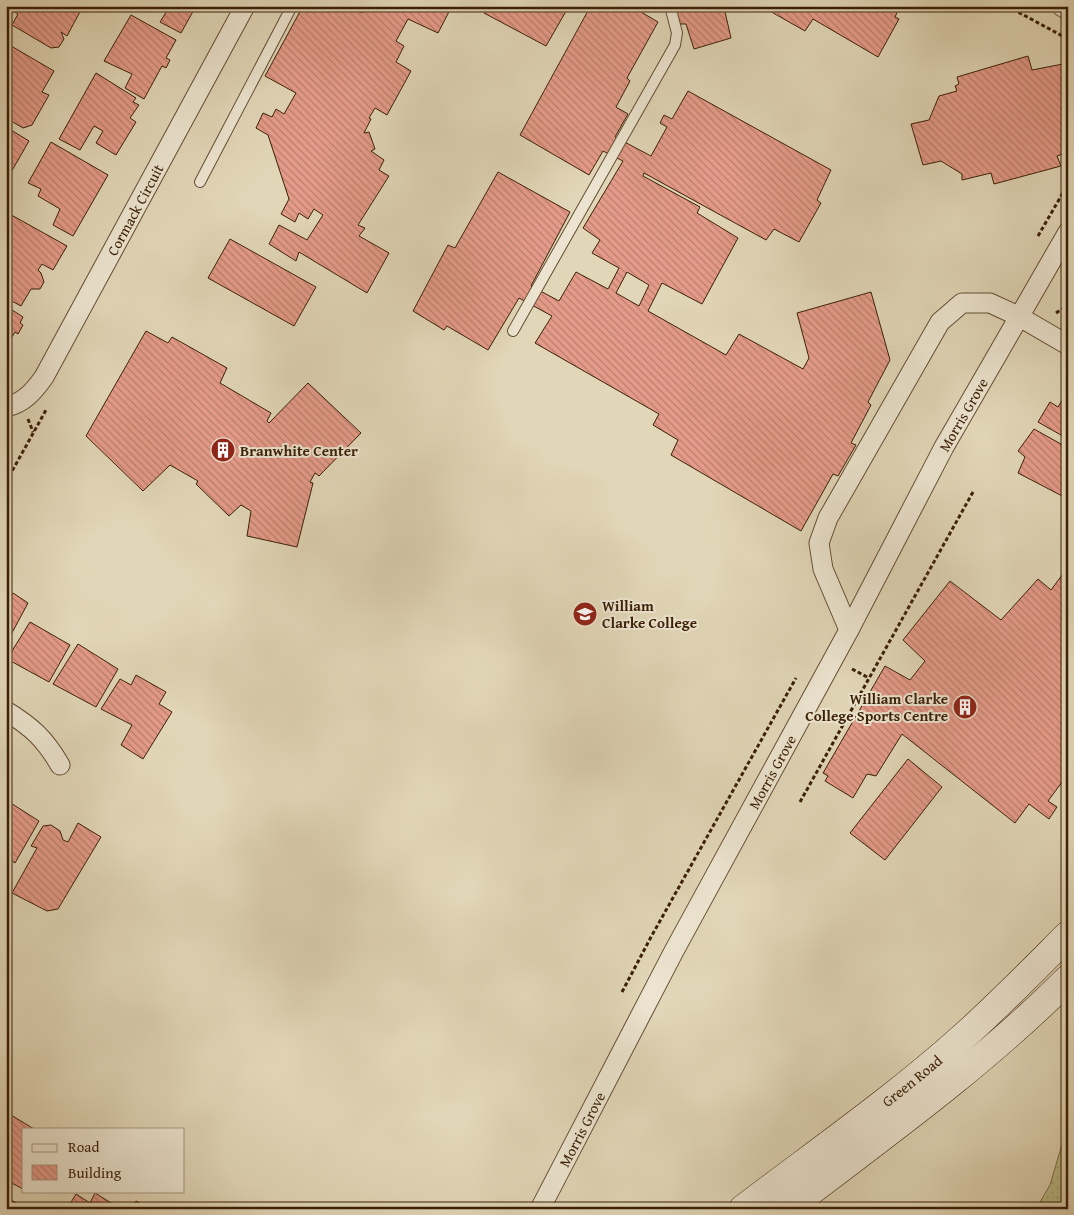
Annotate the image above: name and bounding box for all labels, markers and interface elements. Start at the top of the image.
street label: Cormack Circuit [101,159,168,259]
street label: Morris Grove [933,374,992,455]
building icon: Branwhite Center [210,437,236,463]
place label: Branwhite Center [240,440,358,461]
place label: William Clarke College [602,595,697,633]
school or university icon: William Clarke College [572,601,598,627]
place label: William Clarke College Sports Centre [805,688,948,726]
building icon: William Clarke College Sports Centre [952,694,978,720]
street label: Morris Grove [743,731,801,813]
street label: Green Road [877,1050,946,1111]
street label: Morris Grove [553,1088,610,1170]
legend [22,1128,185,1192]
text: Road [68,1136,99,1157]
text: Building [68,1162,122,1183]

